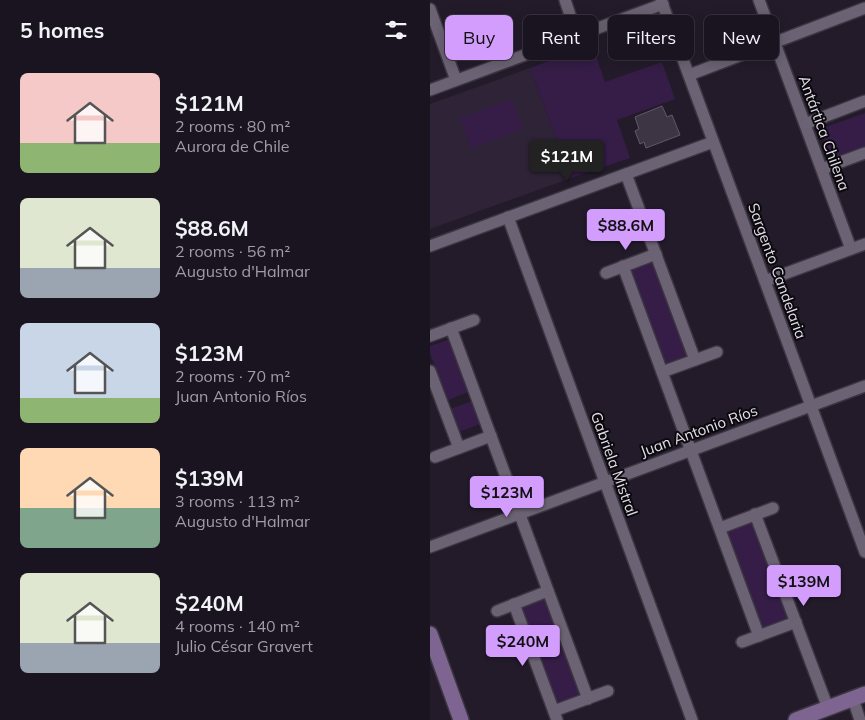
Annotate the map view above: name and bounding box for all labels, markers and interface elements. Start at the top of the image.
chip: Buy [445,15,513,60]
chip: Rent [523,15,598,60]
chip: Filters [608,15,694,60]
chip: New [704,15,779,60]
icon: filters [382,16,410,44]
text: 5 homes [20,17,104,43]
street label: Antártica Chilena [795,73,854,193]
text: $121M [175,90,244,116]
icon: home [60,93,120,153]
text: 2 rooms · 80 m² [175,116,290,136]
text: Aurora de Chile [175,136,289,156]
pin: $121M [532,140,602,182]
text: $121M [541,146,593,166]
street label: Sargento Candelaria [744,200,811,341]
pin: $88.6M [585,208,667,251]
text: $88.6M [175,215,249,241]
text: $88.6M [598,215,654,235]
icon: home [60,218,120,278]
text: 2 rooms · 56 m² [175,241,290,261]
text: Augusto d'Halmar [175,261,310,281]
text: $123M [175,340,244,366]
icon: home [60,343,120,403]
text: 2 rooms · 70 m² [175,366,290,386]
text: Juan Antonio Ríos [175,386,307,406]
street label: Juan Antonio Ríos [637,400,760,461]
street label: Gabriela Mistral [587,409,642,519]
text: $139M [175,465,244,491]
icon: home [60,468,120,528]
pin: $123M [472,476,542,518]
text: $123M [481,482,533,502]
text: 3 rooms · 113 m² [175,491,300,511]
text: Augusto d'Halmar [175,511,310,531]
pin: $139M [769,564,839,607]
text: $139M [778,571,830,591]
text: $240M [175,590,244,616]
icon: home [60,593,120,653]
text: 4 rooms · 140 m² [175,616,300,636]
pin: $240M [488,624,558,667]
text: $240M [497,631,549,651]
text: Julio César Gravert [175,636,313,656]

